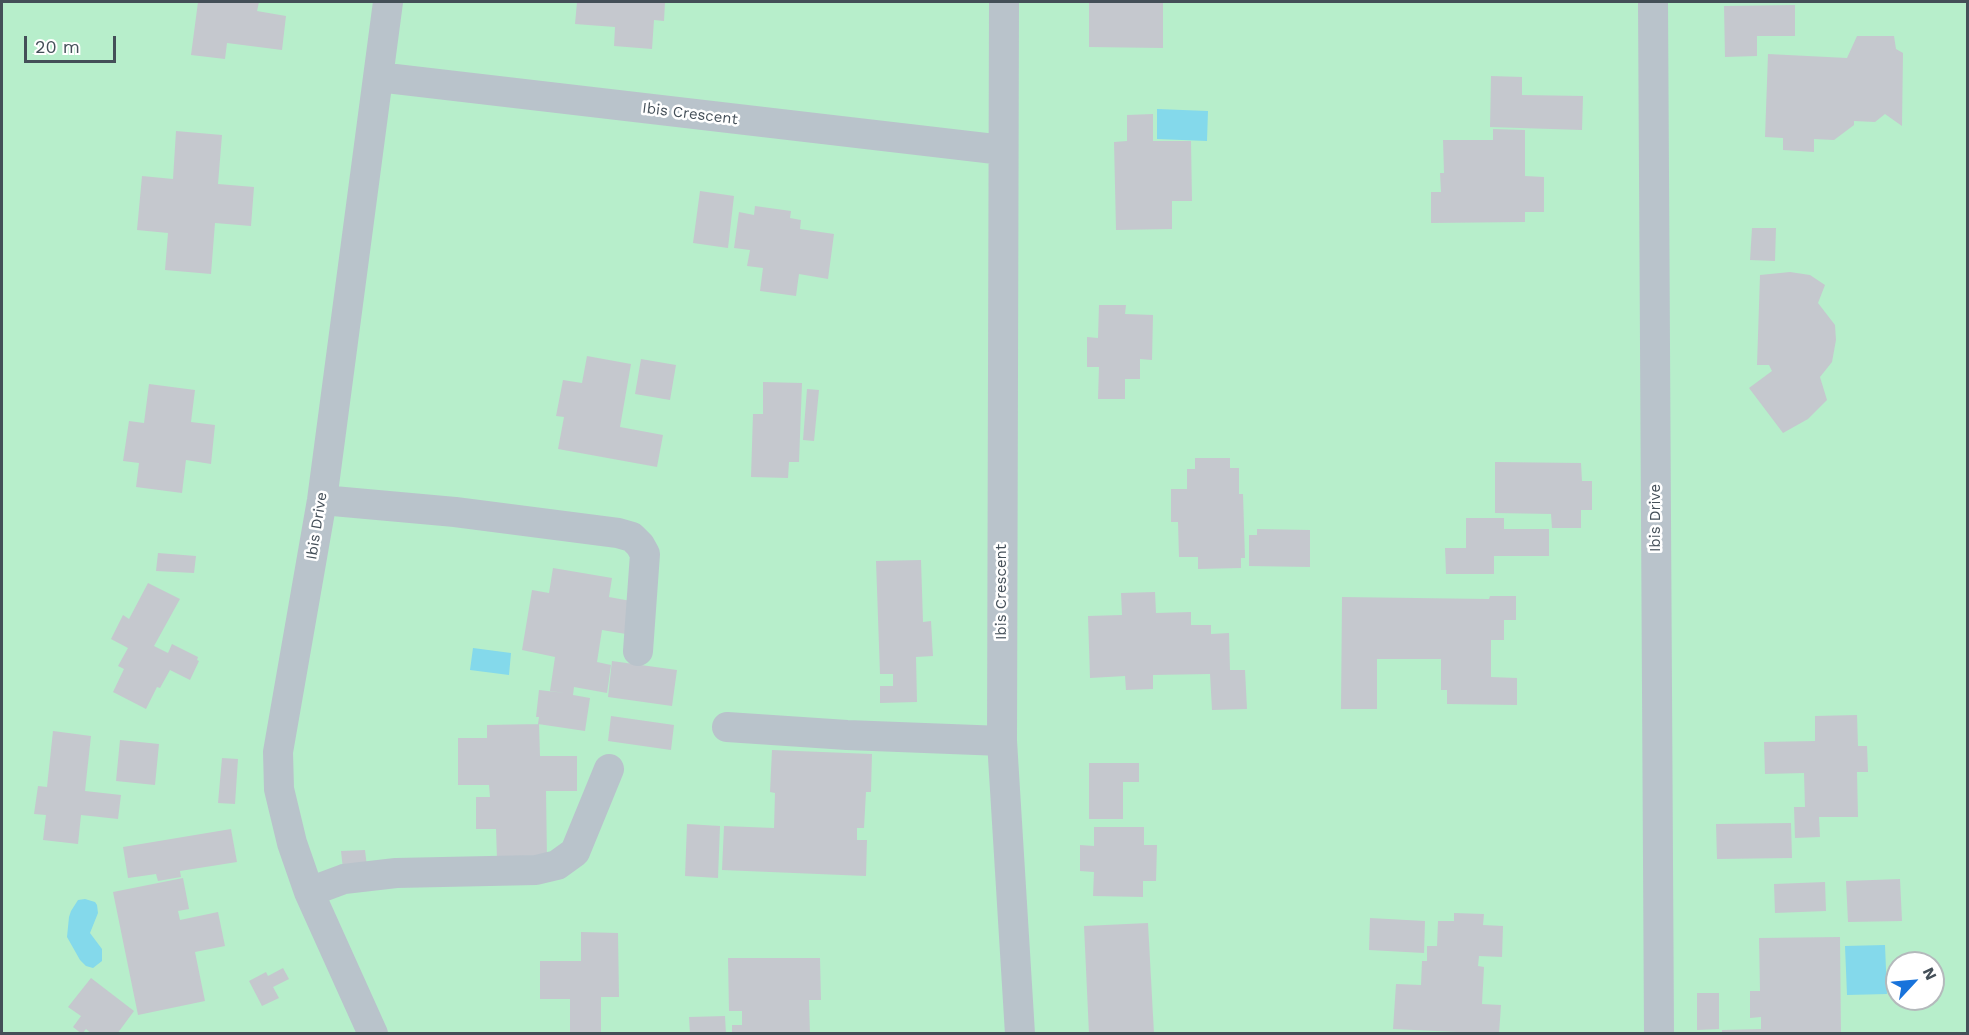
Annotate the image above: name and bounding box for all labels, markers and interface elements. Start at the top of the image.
scale bar [27,24,118,62]
text: 20 m [35,36,80,57]
street label: Ibis Crescent [641,99,739,129]
street label: Ibis Drive [1647,484,1665,552]
street label: Ibis Drive [303,491,331,561]
street label: Ibis Crescent [993,544,1011,640]
north arrow [1885,951,1945,1011]
text: N [1919,964,1941,983]

